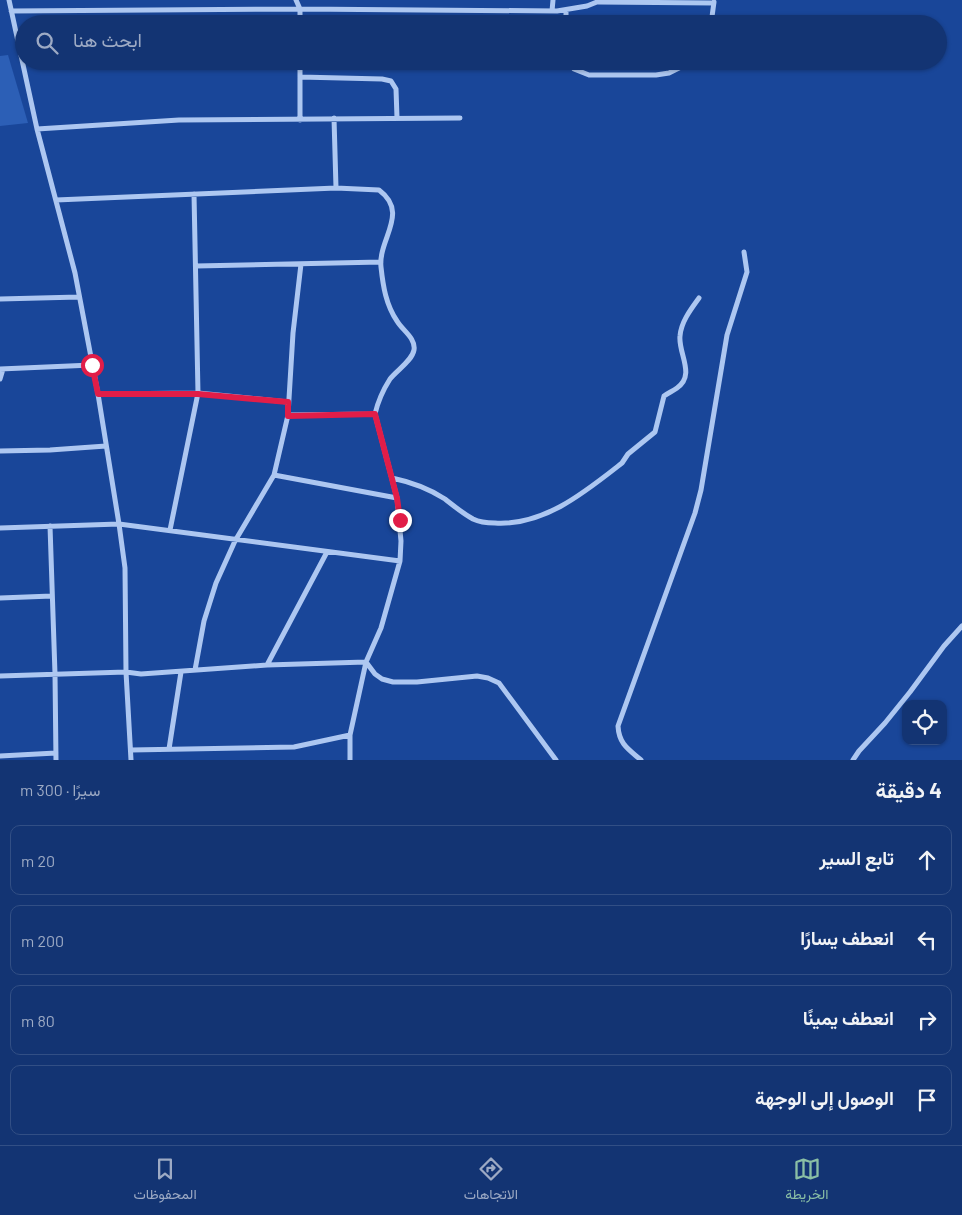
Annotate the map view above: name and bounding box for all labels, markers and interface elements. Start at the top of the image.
search box [15,15,947,70]
text: ابحث هنا [73,28,142,51]
icon: search [33,29,61,57]
route start [81,354,104,377]
route end [389,509,412,532]
map controls [902,700,947,745]
button: locate [902,700,947,745]
text: 4 دقيقة [876,777,942,802]
text: سيرًا · 300 m [20,780,100,799]
text: تابع السير [819,846,894,869]
icon: ahead [913,846,941,874]
text: 20 m [21,851,55,870]
text: انعطف يسارًا [800,926,894,949]
icon: left [913,926,941,954]
text: 200 m [21,931,64,950]
text: انعطف يمينًا [803,1006,894,1029]
icon: right [913,1006,941,1034]
text: 80 m [21,1011,55,1030]
text: الوصول إلى الوجهة [755,1086,894,1109]
icon: arrive [913,1086,941,1114]
tab: المحفوظات [134,1155,197,1207]
tab: الاتجاهات [464,1155,518,1207]
tab: الخريطة [785,1155,828,1207]

